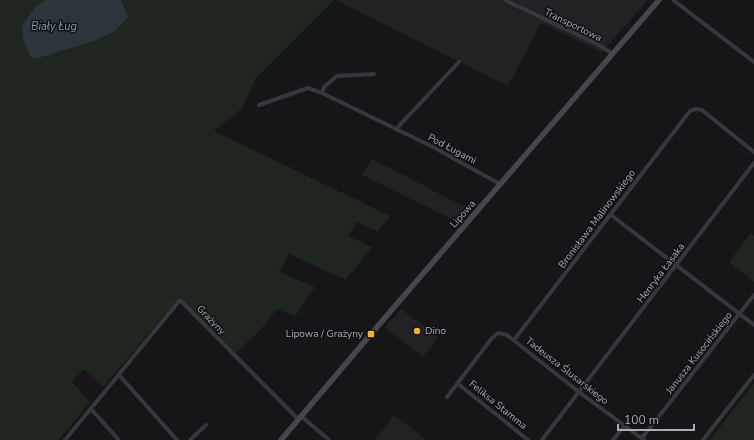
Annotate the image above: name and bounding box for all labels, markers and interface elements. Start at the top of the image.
street label: Transportowa [542,5,604,45]
water label: Biały Ług [31,19,78,34]
street label: Pod Ługami [425,130,479,168]
street label: Bronisława Malinowskiego [555,166,639,271]
street label: Lipowa [447,197,479,231]
street label: Henryka Łasaka [634,240,688,306]
street label: Grażyny [193,302,229,339]
street label: Janusza Kusocińskiego [662,309,736,398]
place label: Dino [425,324,446,338]
marker: Dino [412,326,422,336]
place label: Lipowa / Grażyny [286,327,364,341]
marker: Lipowa / Grażyny [366,329,376,339]
street label: Tadeusza Ślusarskiego [523,334,612,408]
street label: Feliksa Stamma [466,377,530,433]
scale bar [618,406,694,432]
text: 100 m [624,412,659,428]

